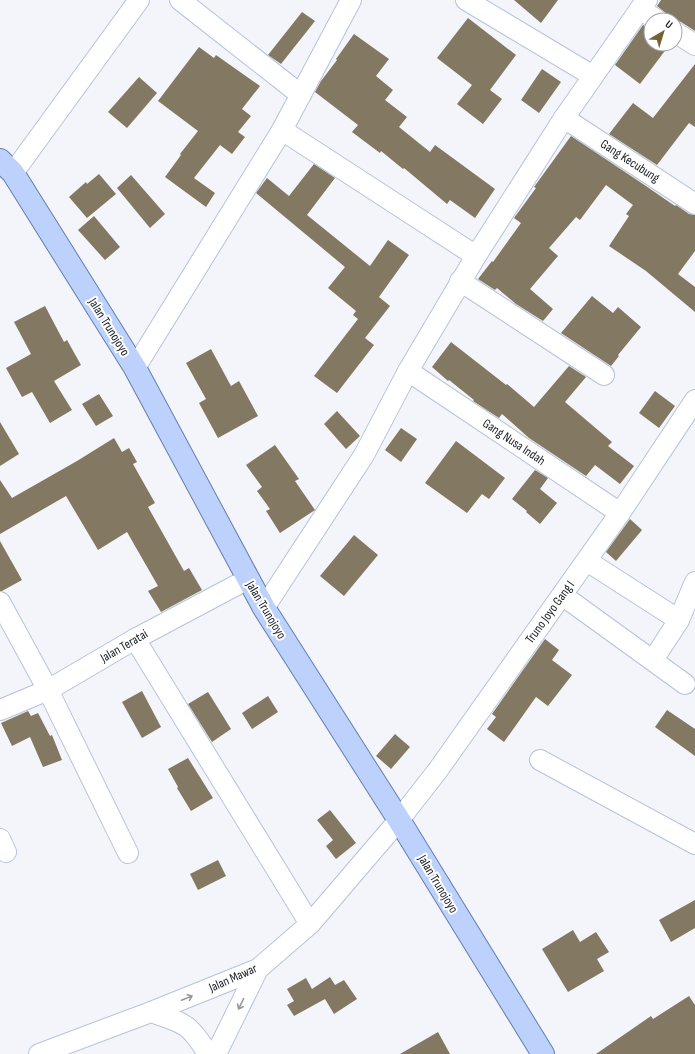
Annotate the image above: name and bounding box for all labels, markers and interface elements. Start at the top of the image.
north arrow [643,12,683,52]
text: U [663,18,675,32]
street label: Gang Kecubung [597,136,663,186]
street label: Jalan Trunojoyo [84,294,133,359]
street label: Gang Nusa Indah [480,415,548,469]
street label: Jalan Trunojoyo [242,577,290,642]
street label: Truno Joyo Gang I [522,577,578,647]
street label: Jalan Teratai [97,626,151,666]
street label: Jalan Trunojoyo [414,851,462,916]
street label: Jalan Mawar [205,960,260,996]
one-way arrow [181,993,193,1001]
one-way arrow [237,997,244,1009]

